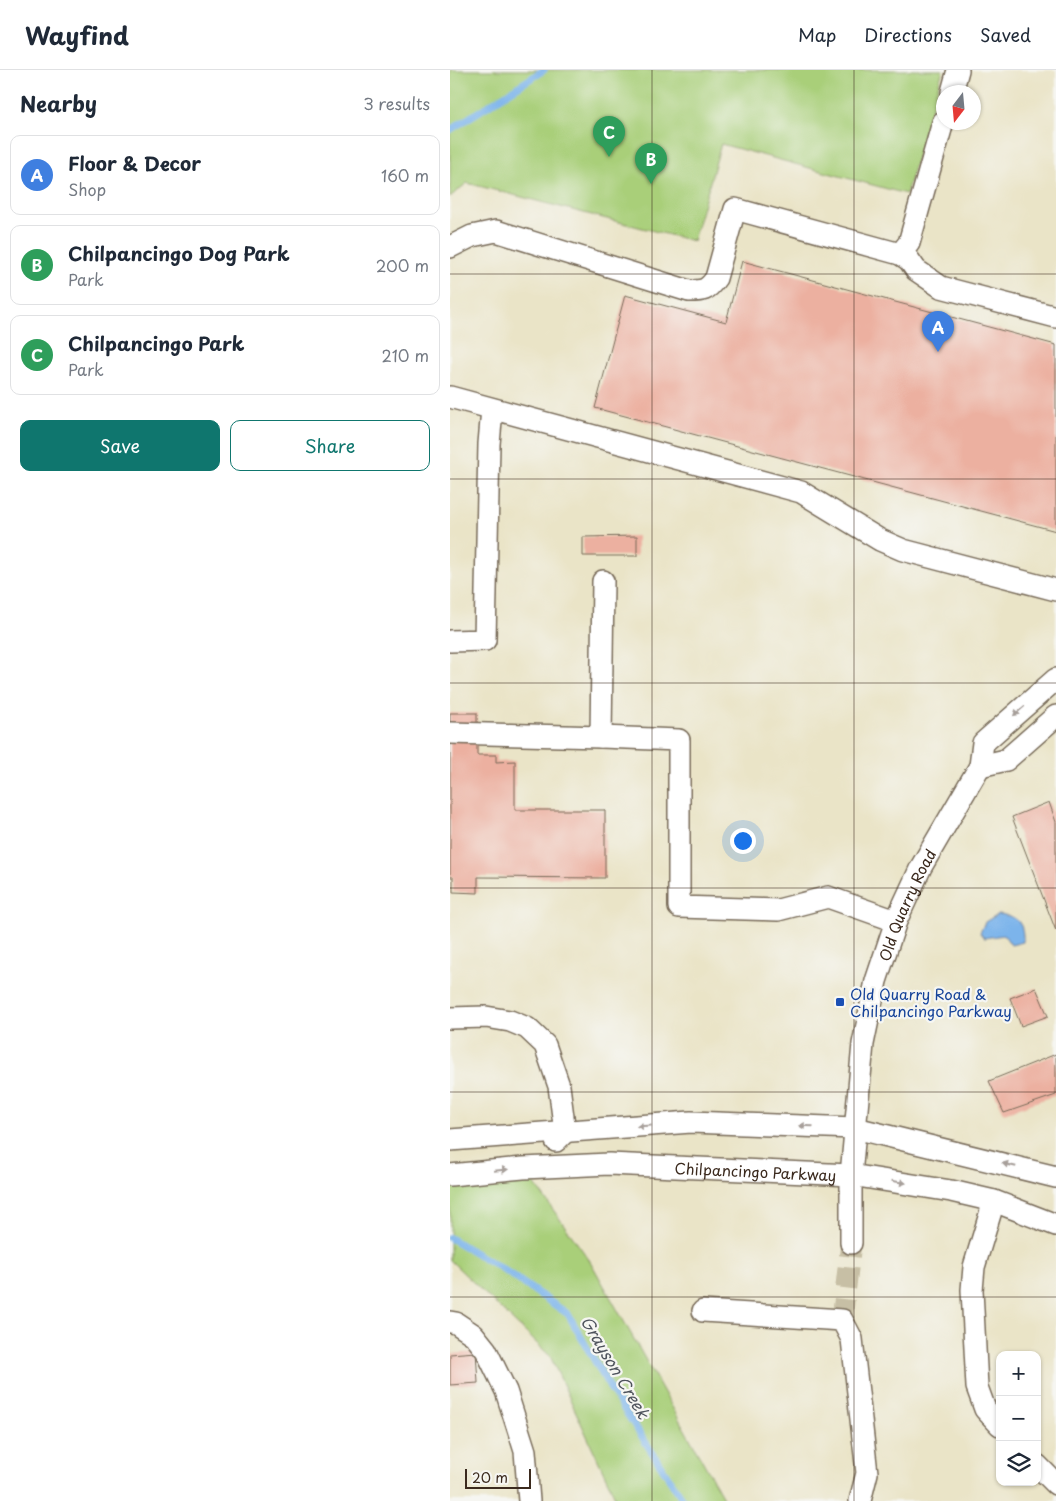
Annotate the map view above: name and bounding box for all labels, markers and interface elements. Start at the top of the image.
text: Wayfind [25,17,129,53]
text: Map [798,21,836,48]
text: Directions [864,21,952,48]
text: Saved [980,21,1031,48]
north arrow [936,85,981,130]
text: Nearby [20,87,97,119]
text: 3 results [363,91,430,115]
pin: C [593,116,625,157]
pin: B [635,143,667,184]
text: Floor & Decor [68,149,201,177]
text: A [31,163,43,187]
text: 160 m [381,163,429,187]
text: Shop [68,177,106,201]
text: Chilpancingo Dog Park [68,239,290,267]
text: B [32,253,42,277]
text: 200 m [376,253,429,277]
text: Park [68,267,104,291]
pin: A [922,311,954,352]
text: Chilpancingo Park [68,329,244,357]
text: C [31,343,43,367]
text: 210 m [381,343,429,367]
text: Park [68,357,104,381]
button: Save [20,420,220,471]
button: Share [230,420,430,471]
one-way arrow [1013,706,1026,717]
your location [730,828,756,854]
street label: Old Quarry Road [872,844,941,964]
place label: Old Quarry Road & Chilpancingo Parkway [850,982,1012,1022]
marker: Old Quarry Road & Chilpancingo Parkway [834,996,846,1008]
one-way arrow [636,1122,652,1130]
one-way arrow [798,1122,814,1130]
street label: Chilpancingo Parkway [674,1155,837,1186]
one-way arrow [1001,1161,1016,1169]
one-way arrow [493,1166,509,1174]
one-way arrow [892,1179,908,1187]
water label: Grayson Creek [576,1311,657,1424]
map controls [996,1351,1041,1486]
button: + [996,1351,1041,1396]
button: − [996,1396,1041,1441]
button: layers [996,1441,1041,1486]
scale bar [465,1466,531,1489]
text: 20 m [472,1467,508,1488]

